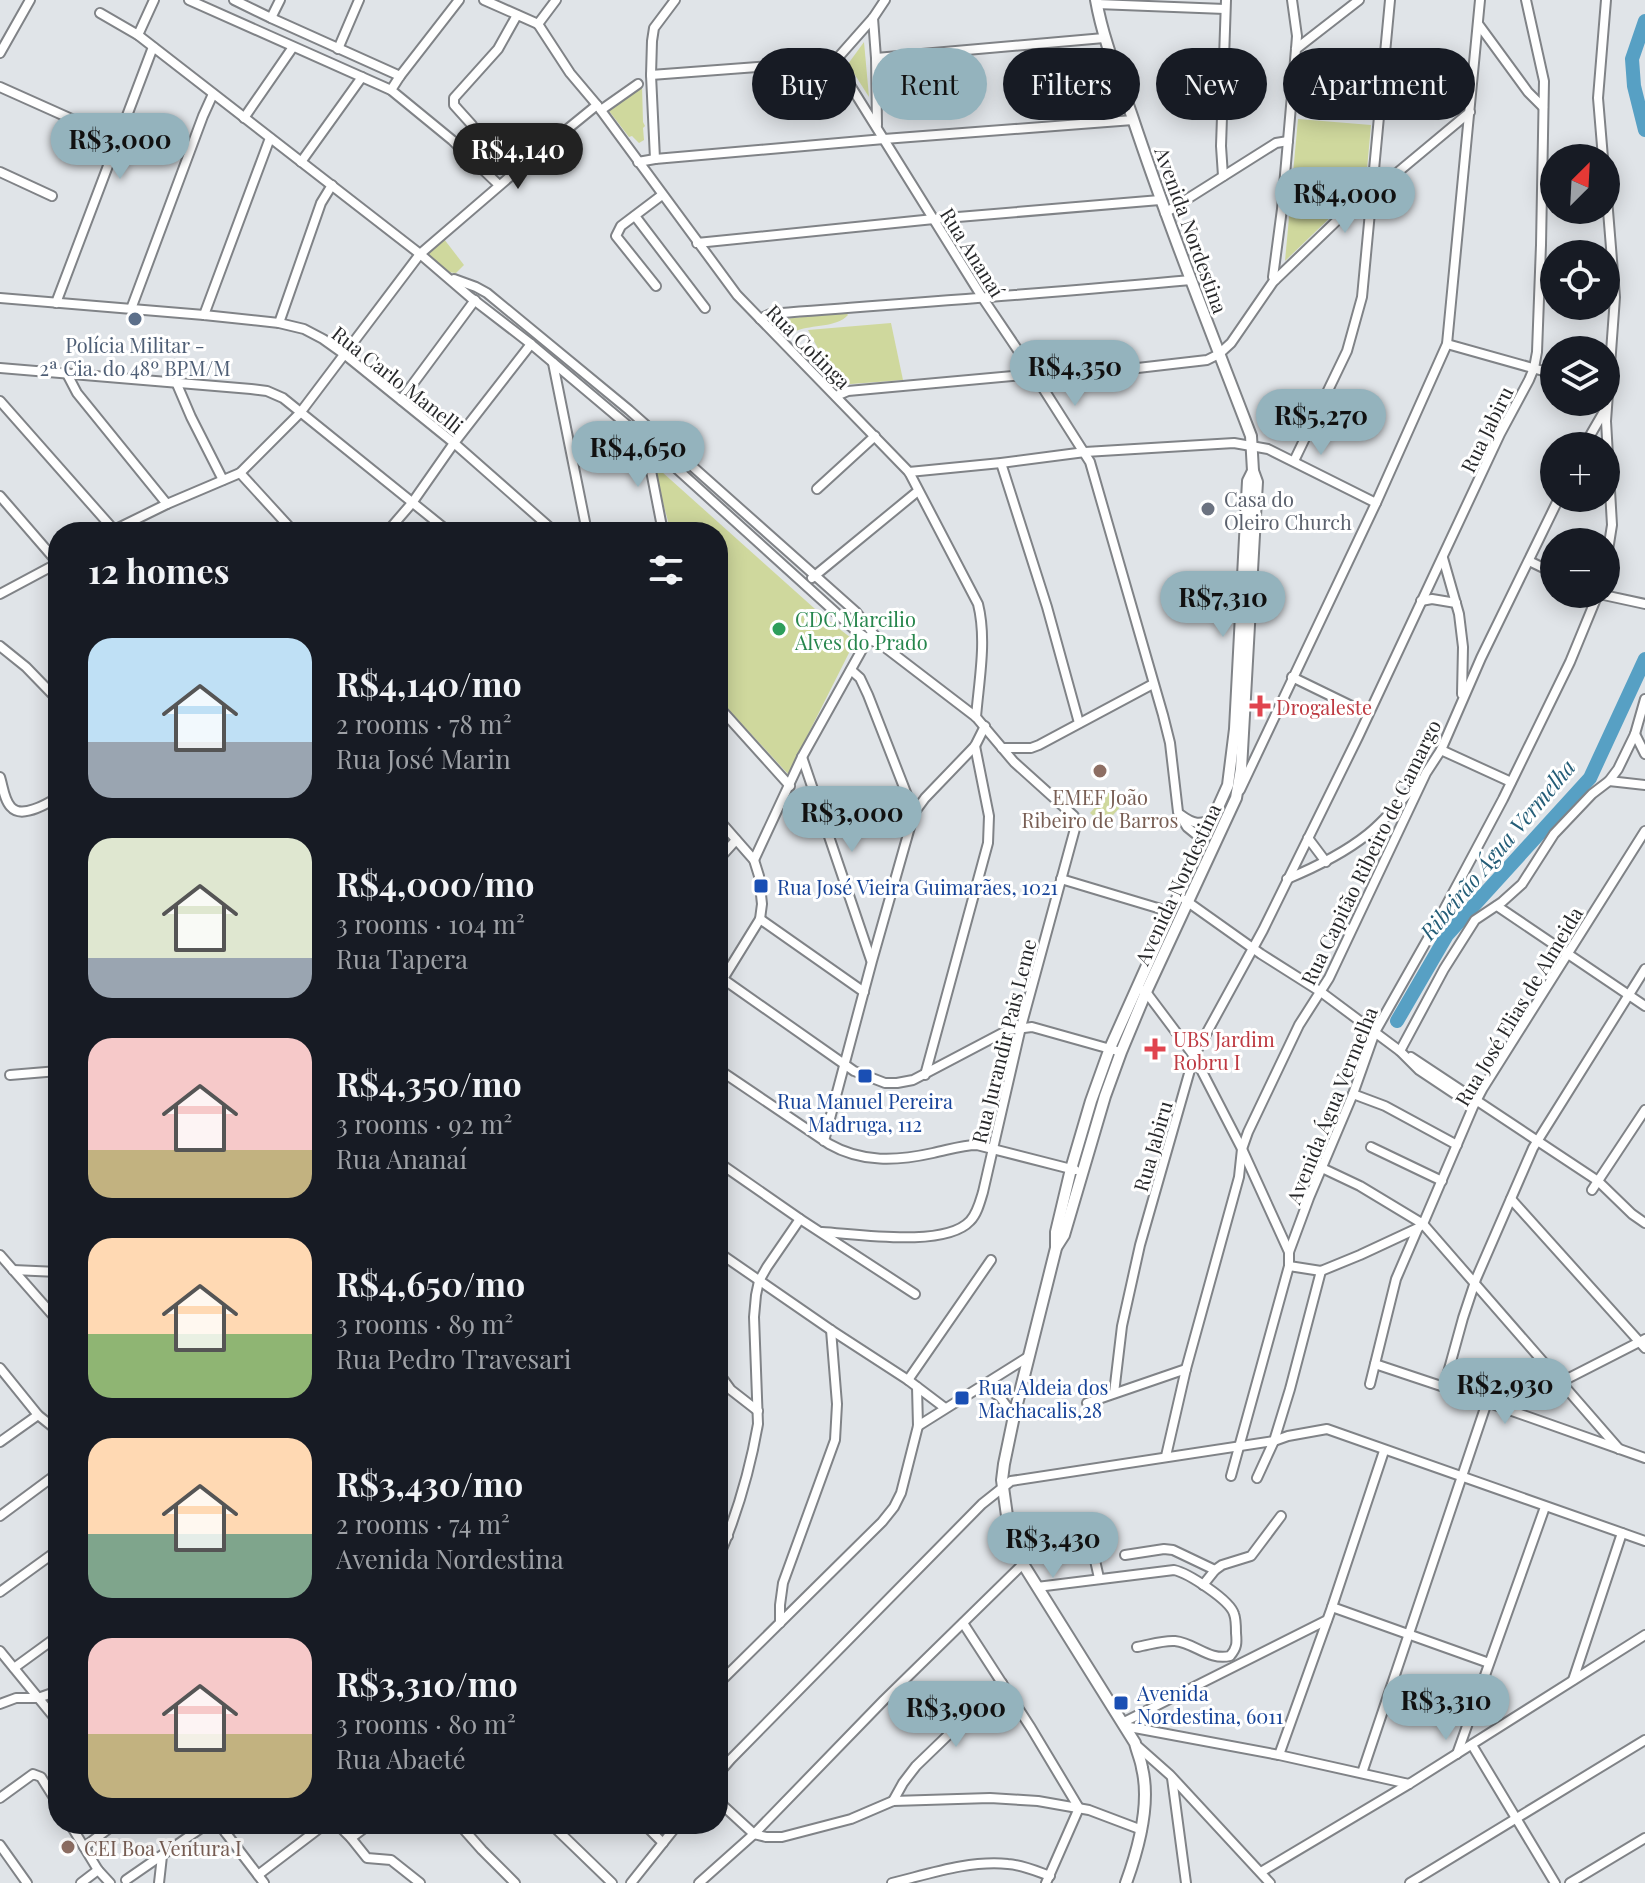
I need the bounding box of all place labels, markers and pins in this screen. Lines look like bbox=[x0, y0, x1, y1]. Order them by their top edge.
pin: R$3,000 bbox=[46, 113, 194, 181]
pin: R$4,140 bbox=[444, 123, 592, 191]
pin: R$4,000 bbox=[1271, 167, 1419, 235]
marker: Polícia Militar - 2ª Cia. do 48º BPM/M bbox=[126, 310, 144, 328]
place label: Polícia Militar - 2ª Cia. do 48º BPM/M bbox=[39, 331, 231, 381]
pin: R$4,350 bbox=[1001, 340, 1149, 408]
pin: R$5,270 bbox=[1247, 389, 1395, 457]
pin: R$4,650 bbox=[564, 421, 712, 489]
place label: Casa do Oleiro Church bbox=[1224, 485, 1352, 535]
marker: Casa do Oleiro Church bbox=[1199, 500, 1217, 518]
pin: R$7,310 bbox=[1149, 571, 1297, 639]
place label: CDC Marcilio Alves do Prado bbox=[794, 605, 928, 655]
marker: CDC Marcilio Alves do Prado bbox=[770, 620, 788, 638]
place label: Drogaleste bbox=[1276, 693, 1372, 720]
marker: Drogaleste bbox=[1251, 697, 1269, 715]
marker: EMEF João Ribeiro de Barros bbox=[1091, 762, 1109, 780]
place label: EMEF João Ribeiro de Barros bbox=[1022, 783, 1178, 833]
pin: R$3,000 bbox=[778, 786, 926, 854]
place label: Rua José Vieira Guimarães, 1021 bbox=[777, 873, 1058, 900]
marker: Rua José Vieira Guimarães, 1021 bbox=[752, 877, 770, 895]
place label: UBS Jardim Robru I bbox=[1173, 1025, 1275, 1075]
marker: UBS Jardim Robru I bbox=[1144, 1038, 1166, 1060]
marker: Rua Manuel Pereira Madruga, 112 bbox=[856, 1067, 874, 1085]
place label: Rua Manuel Pereira Madruga, 112 bbox=[777, 1087, 953, 1137]
pin: R$2,930 bbox=[1431, 1358, 1579, 1426]
place label: Rua Aldeia dos Machacalis,28 bbox=[978, 1373, 1109, 1423]
marker: Rua Aldeia dos Machacalis,28 bbox=[953, 1389, 971, 1407]
pin: R$3,430 bbox=[979, 1512, 1127, 1580]
pin: R$3,310 bbox=[1372, 1674, 1520, 1742]
place label: Avenida Nordestina, 6011 bbox=[1136, 1679, 1283, 1729]
pin: R$3,900 bbox=[882, 1681, 1030, 1749]
marker: Avenida Nordestina, 6011 bbox=[1112, 1694, 1130, 1712]
place label: CEI Boa Ventura I bbox=[84, 1834, 242, 1861]
marker: CEI Boa Ventura I bbox=[59, 1838, 77, 1856]

